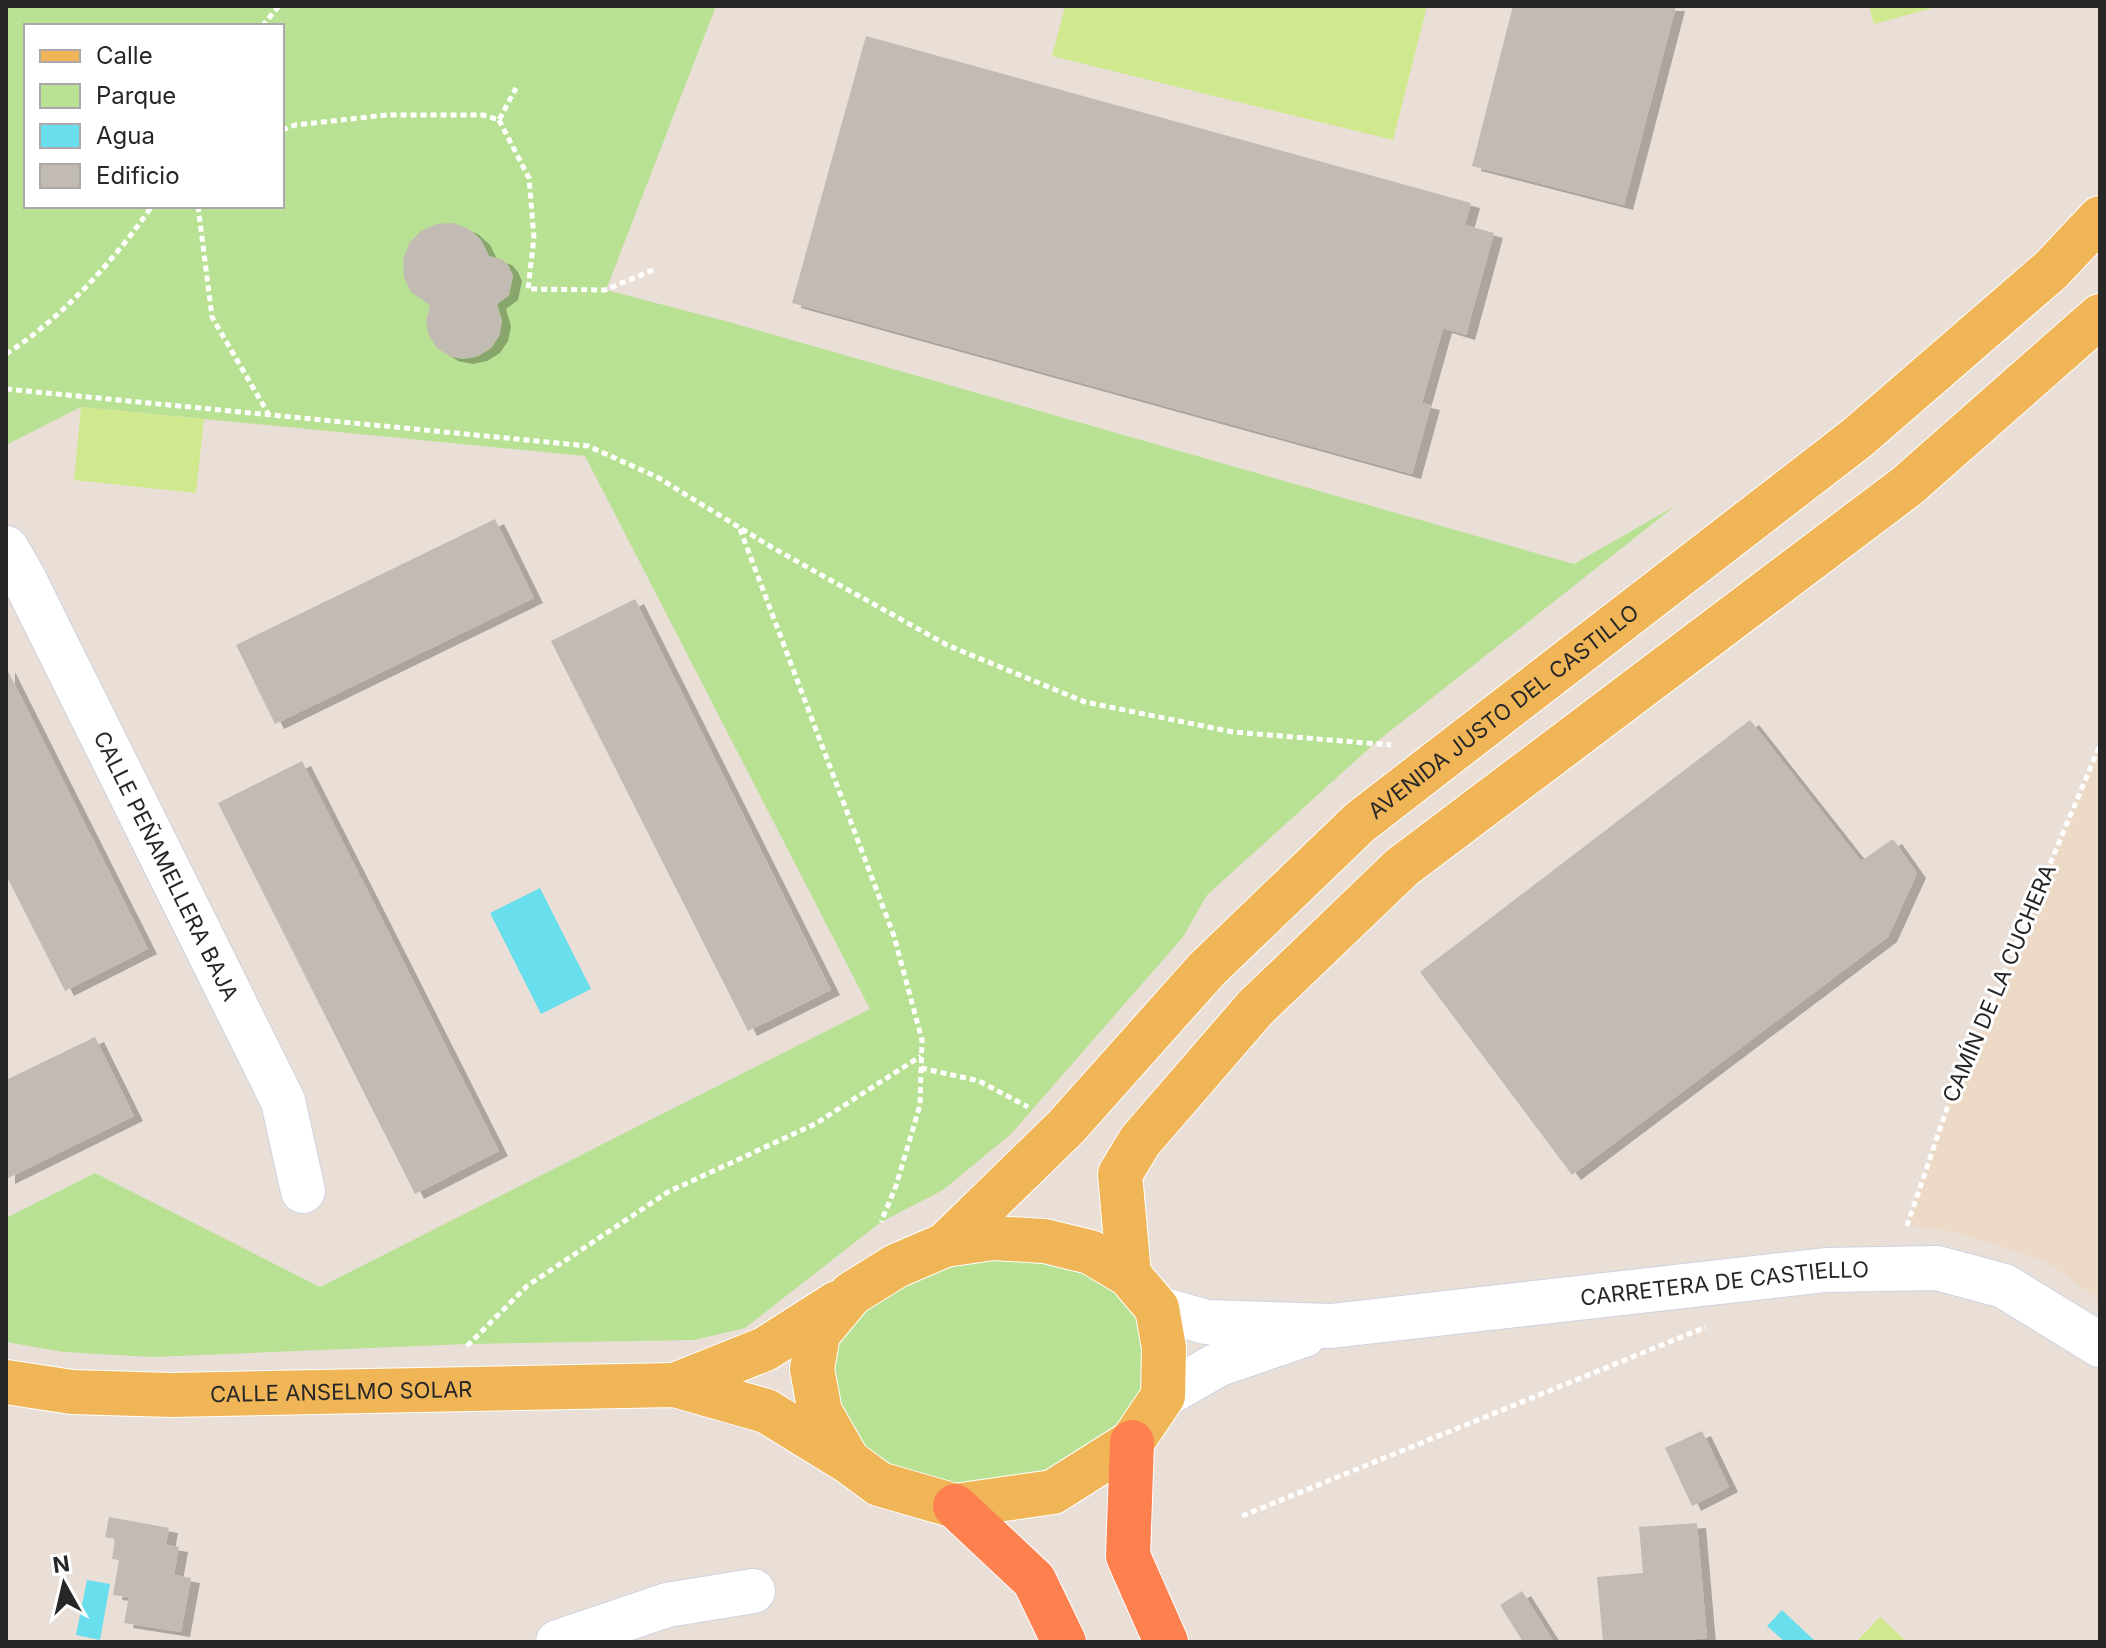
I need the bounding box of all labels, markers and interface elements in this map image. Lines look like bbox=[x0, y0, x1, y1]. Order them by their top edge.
legend bbox=[24, 24, 284, 208]
text: Calle bbox=[96, 41, 153, 70]
text: Parque bbox=[96, 81, 176, 110]
text: Agua bbox=[96, 121, 155, 150]
text: Edificio bbox=[96, 161, 180, 190]
street label: AVENIDA JUSTO DEL CASTILLO bbox=[1363, 599, 1644, 824]
street label: CALLE PEÑAMELLERA BAJA bbox=[88, 727, 244, 1005]
street label: CAMÍN DE LA CUCHERA bbox=[1937, 860, 2061, 1106]
street label: CARRETERA DE CASTIELLO bbox=[1579, 1256, 1869, 1311]
street label: CALLE ANSELMO SOLAR bbox=[210, 1376, 473, 1407]
north arrow bbox=[24, 1544, 104, 1624]
text: N bbox=[51, 1550, 71, 1578]

